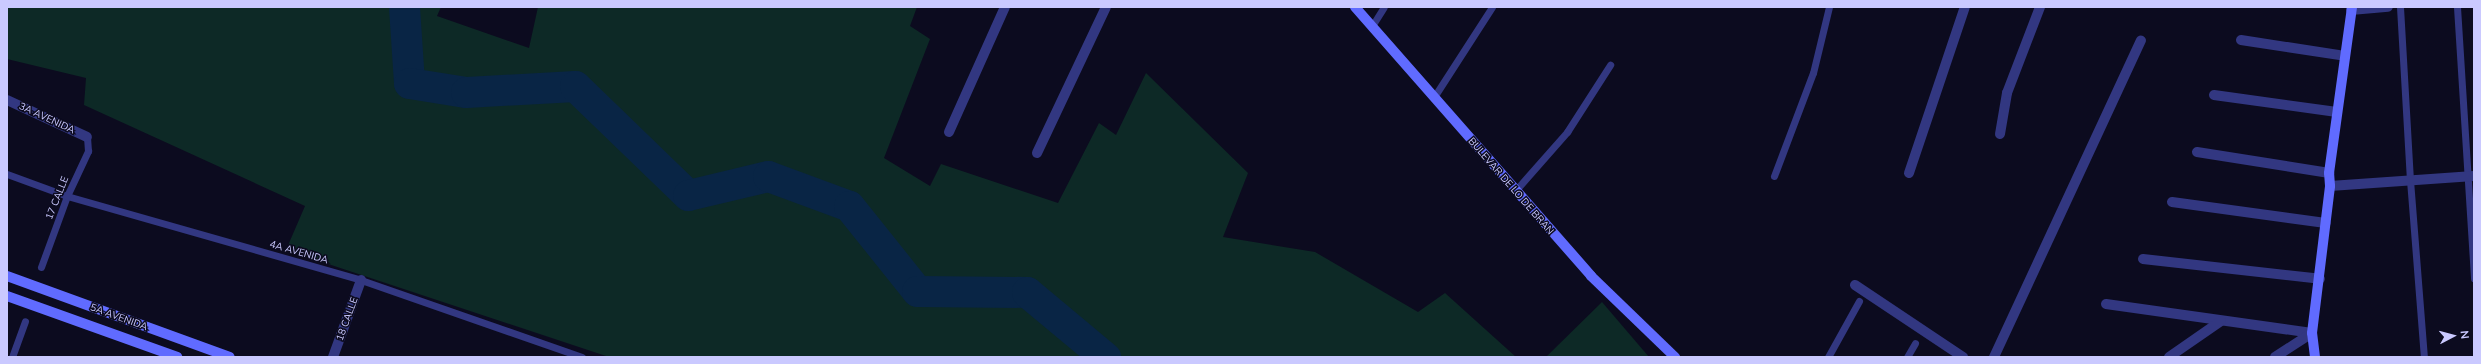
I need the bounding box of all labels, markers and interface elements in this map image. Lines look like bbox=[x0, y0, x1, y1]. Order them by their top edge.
street label: 3A AVENIDA bbox=[17, 100, 77, 136]
street label: BULEVAR DE LO DE BRAN bbox=[1466, 135, 1556, 237]
street label: 17 CALLE bbox=[43, 175, 71, 221]
street label: 4A AVENIDA bbox=[268, 238, 330, 266]
street label: 18 CALLE bbox=[334, 296, 360, 342]
street label: 5A AVENIDA bbox=[89, 301, 149, 333]
north arrow bbox=[2433, 316, 2473, 356]
text: N bbox=[2458, 330, 2472, 340]

